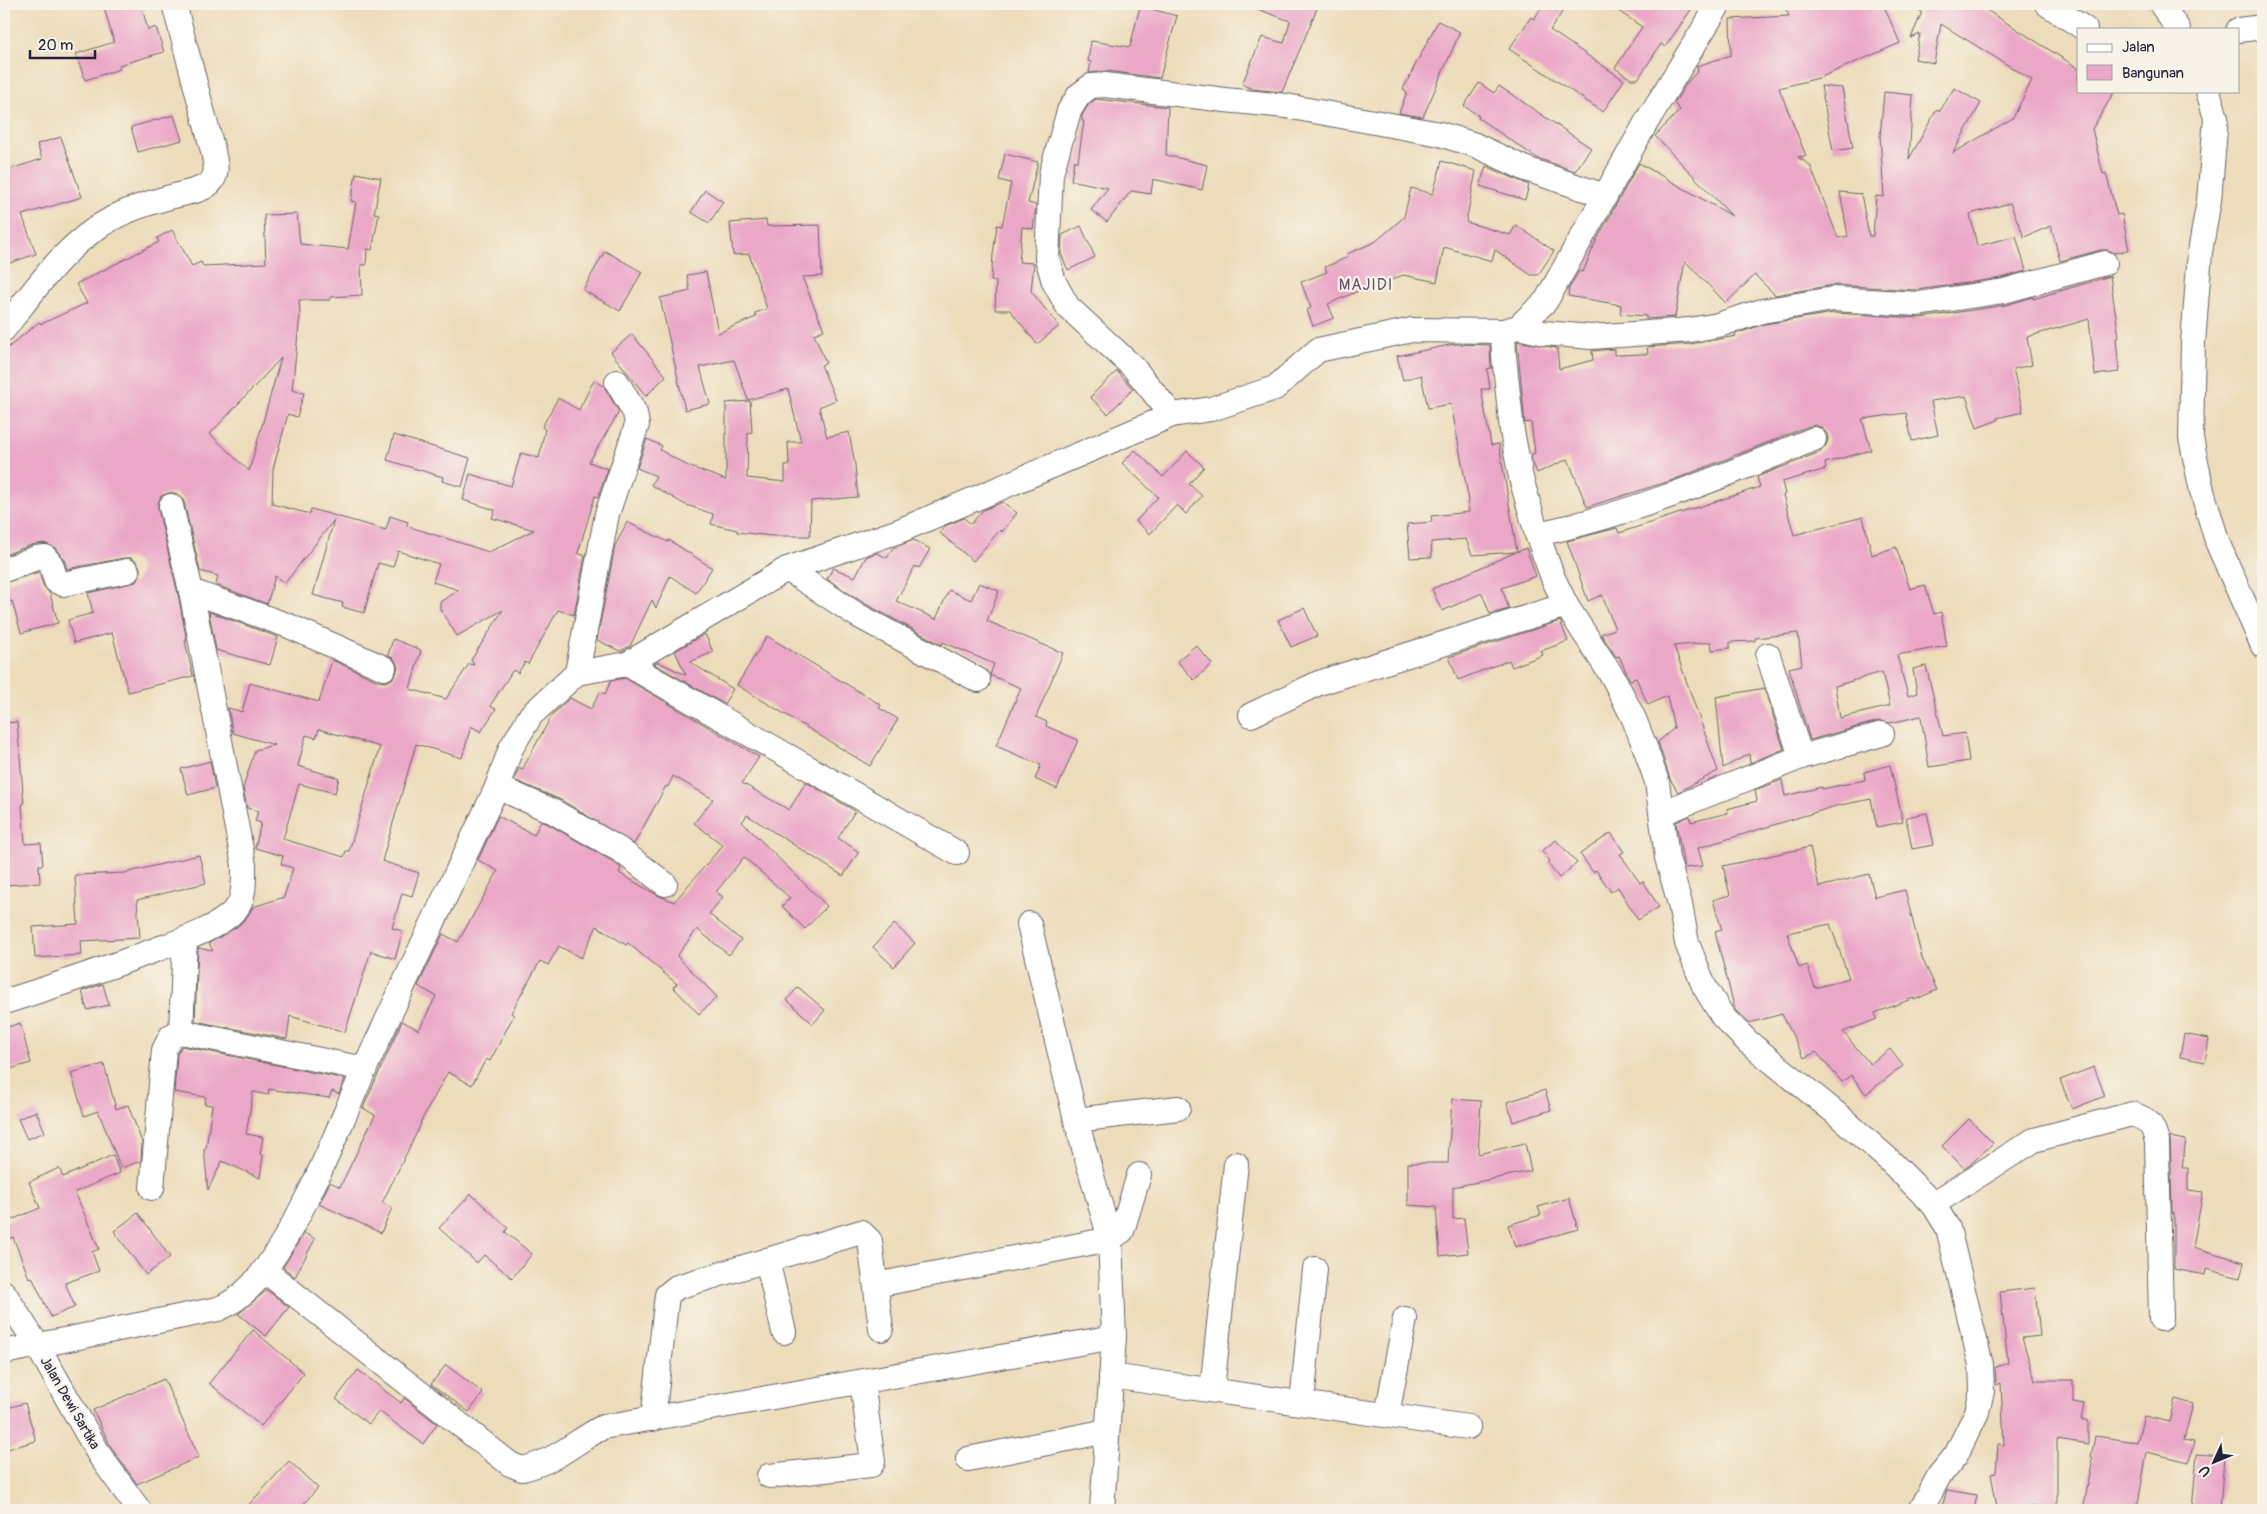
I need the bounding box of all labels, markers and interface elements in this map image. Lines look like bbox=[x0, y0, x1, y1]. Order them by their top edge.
scale bar bbox=[30, 28, 95, 60]
legend bbox=[2077, 28, 2240, 92]
text: 20 m bbox=[38, 36, 73, 55]
text: Jalan bbox=[2122, 38, 2155, 57]
text: Bangunan bbox=[2122, 64, 2184, 83]
district label: MAJIDI bbox=[1339, 275, 1393, 295]
street label: Jalan Dewi Sartika bbox=[37, 1354, 103, 1452]
north arrow bbox=[2190, 1436, 2240, 1486]
text: U bbox=[2196, 1461, 2214, 1480]

